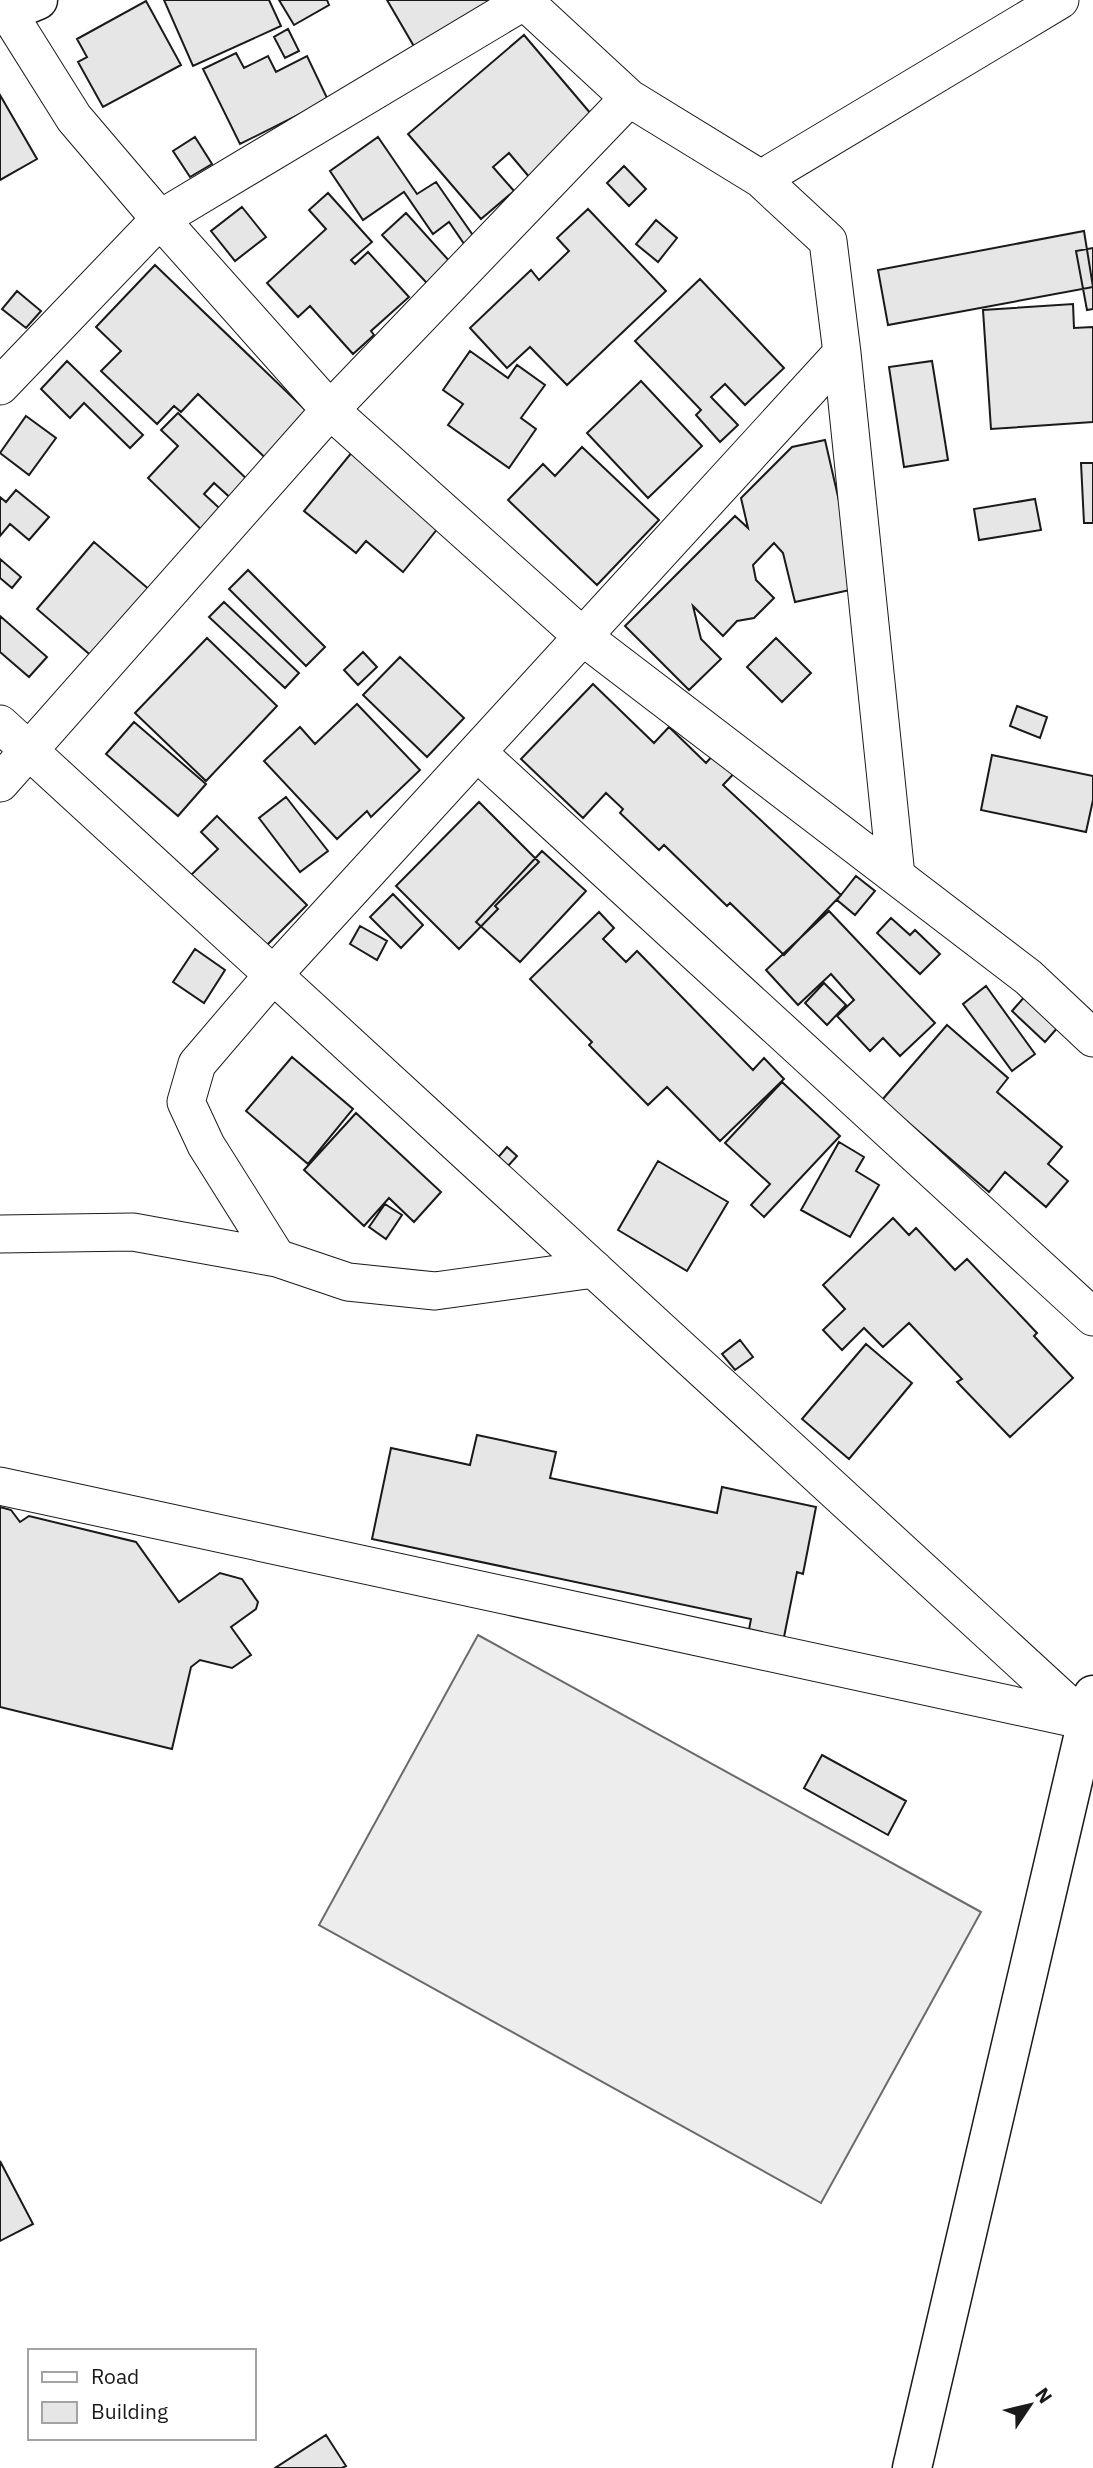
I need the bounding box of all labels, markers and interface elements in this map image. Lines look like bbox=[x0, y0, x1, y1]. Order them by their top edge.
legend bbox=[28, 2349, 256, 2440]
text: Road bbox=[91, 2362, 139, 2390]
north arrow bbox=[995, 2370, 1065, 2440]
text: N bbox=[1030, 2383, 1058, 2408]
text: Building bbox=[91, 2397, 168, 2425]

